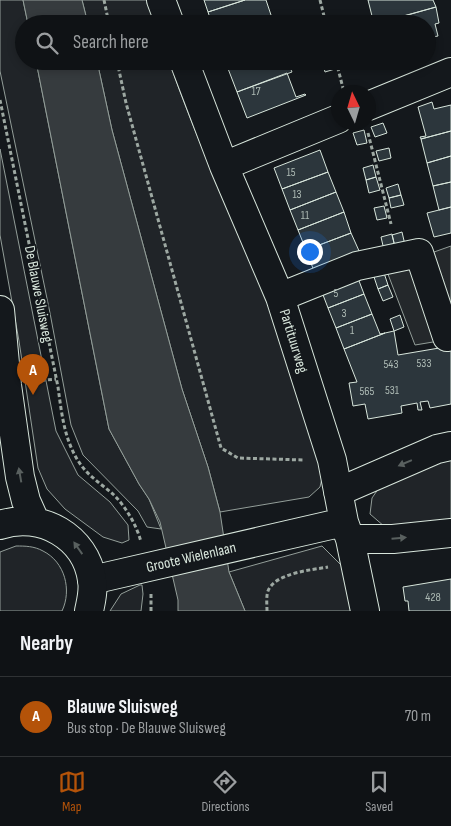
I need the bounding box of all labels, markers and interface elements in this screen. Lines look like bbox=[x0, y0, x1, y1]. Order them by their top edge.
search box bbox=[15, 15, 436, 70]
icon: search bbox=[33, 29, 61, 57]
text: Search here bbox=[73, 31, 149, 54]
house number: 17 bbox=[252, 84, 261, 99]
north arrow bbox=[331, 85, 376, 130]
house number: 15 bbox=[286, 165, 296, 180]
house number: 13 bbox=[292, 187, 302, 202]
house number: 11 bbox=[301, 208, 310, 223]
your location bbox=[297, 239, 323, 265]
street label: De Blauwe Sluisweg bbox=[20, 244, 57, 344]
house number: 5 bbox=[334, 286, 339, 301]
house number: 3 bbox=[341, 306, 347, 321]
street label: Partituurweg bbox=[275, 307, 312, 375]
house number: 1 bbox=[350, 323, 355, 338]
pin: A bbox=[17, 354, 49, 395]
house number: 533 bbox=[417, 356, 431, 371]
house number: 543 bbox=[384, 357, 398, 372]
house number: 531 bbox=[385, 383, 400, 398]
house number: 565 bbox=[360, 384, 375, 399]
one-way arrow bbox=[398, 459, 412, 467]
one-way arrow bbox=[16, 466, 24, 482]
one-way arrow bbox=[391, 534, 407, 542]
street label: Groote Wielenlaan bbox=[144, 538, 238, 577]
one-way arrow bbox=[73, 542, 83, 555]
house number: 428 bbox=[425, 590, 441, 605]
text: Nearby bbox=[20, 631, 73, 656]
text: Blauwe Sluisweg bbox=[67, 696, 178, 719]
text: A bbox=[32, 707, 40, 726]
text: 70 m bbox=[405, 707, 431, 726]
text: Bus stop · De Blauwe Sluisweg bbox=[67, 719, 226, 738]
tab: Map bbox=[58, 768, 86, 815]
tab: Directions bbox=[201, 768, 250, 815]
tab: Saved bbox=[365, 768, 393, 815]

